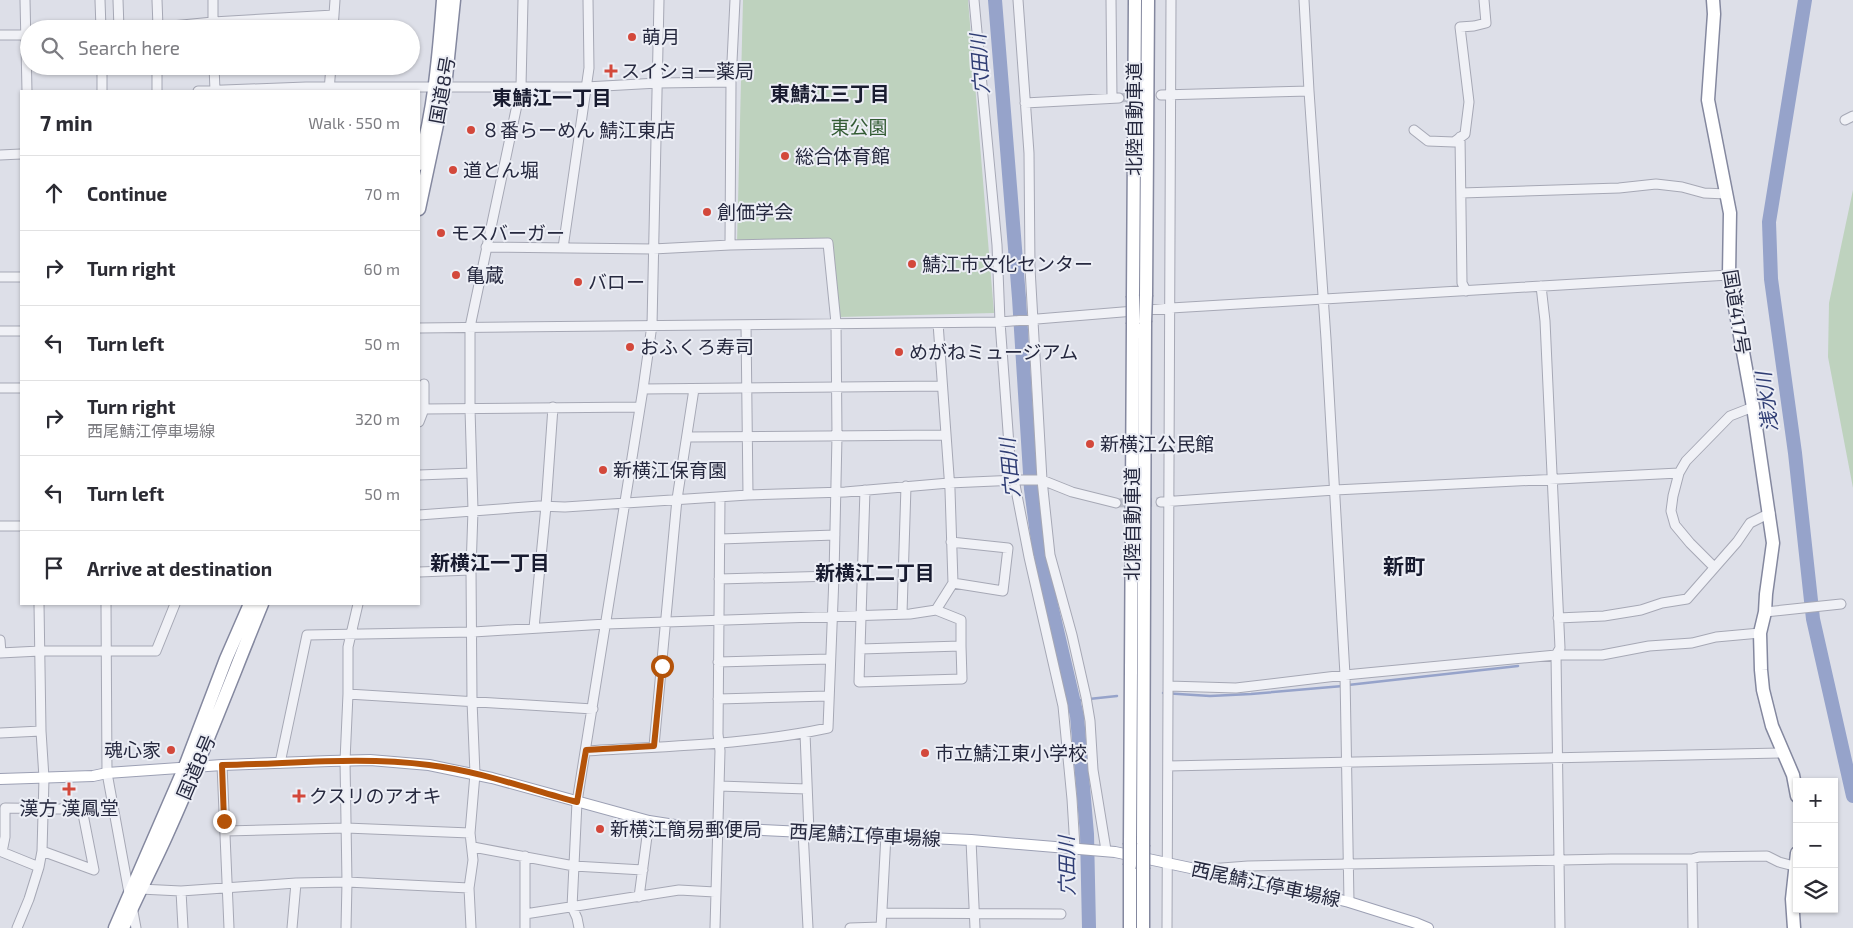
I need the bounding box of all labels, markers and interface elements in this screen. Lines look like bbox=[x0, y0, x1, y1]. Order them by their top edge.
search box bbox=[20, 20, 420, 75]
place label: 萌月 bbox=[642, 25, 680, 48]
marker: 萌月 bbox=[626, 31, 638, 43]
water label: 穴田川 bbox=[965, 31, 993, 95]
icon: search bbox=[38, 34, 66, 62]
text: Search here bbox=[78, 36, 180, 59]
street label: 国道8号 bbox=[424, 54, 459, 126]
place label: スイショー薬局 bbox=[621, 59, 754, 82]
street label: 北陸自動車道 bbox=[1122, 62, 1145, 176]
marker: スイショー薬局 bbox=[605, 65, 617, 77]
district label: 東鯖江三丁目 bbox=[770, 81, 890, 105]
district label: 東鯖江一丁目 bbox=[492, 85, 612, 109]
text: 7 min bbox=[40, 110, 93, 135]
text: Walk · 550 m bbox=[308, 113, 400, 132]
park label: 東公園 bbox=[830, 115, 888, 138]
place label: ８番らーめん 鯖江東店 bbox=[481, 118, 675, 141]
marker: ８番らーめん 鯖江東店 bbox=[465, 124, 477, 136]
place label: 総合体育館 bbox=[795, 144, 890, 167]
marker: 総合体育館 bbox=[779, 150, 791, 162]
place label: 道とん堀 bbox=[463, 158, 539, 181]
marker: 道とん堀 bbox=[447, 164, 459, 176]
icon: ahead bbox=[40, 179, 68, 207]
text: Continue bbox=[87, 182, 167, 205]
text: 70 m bbox=[365, 184, 400, 203]
place label: 創価学会 bbox=[717, 200, 793, 223]
marker: 創価学会 bbox=[701, 206, 713, 218]
place label: モスバーガー bbox=[451, 221, 565, 244]
marker: モスバーガー bbox=[435, 227, 447, 239]
place label: 鯖江市文化センター bbox=[922, 252, 1093, 275]
icon: right bbox=[40, 254, 68, 282]
text: Turn right bbox=[87, 257, 175, 280]
marker: 鯖江市文化センター bbox=[906, 258, 918, 270]
text: 60 m bbox=[364, 259, 400, 278]
place label: 亀蔵 bbox=[466, 263, 504, 286]
street label: 国道417号 bbox=[1719, 268, 1756, 356]
marker: 亀蔵 bbox=[450, 269, 462, 281]
place label: バロー bbox=[588, 270, 645, 293]
marker: バロー bbox=[572, 276, 584, 288]
icon: left bbox=[40, 329, 68, 357]
text: Turn left bbox=[87, 332, 164, 355]
text: 50 m bbox=[364, 334, 400, 353]
place label: おふくろ寿司 bbox=[640, 335, 754, 358]
place label: めがねミュージアム bbox=[909, 340, 1078, 363]
marker: おふくろ寿司 bbox=[624, 341, 636, 353]
marker: めがねミュージアム bbox=[893, 346, 905, 358]
water label: 浅水川 bbox=[1750, 369, 1782, 433]
text: Turn right bbox=[87, 395, 175, 418]
icon: right bbox=[40, 404, 68, 432]
text: 320 m bbox=[355, 409, 400, 428]
text: 西尾鯖江停車場線 bbox=[87, 421, 215, 440]
place label: 新横江公民館 bbox=[1100, 432, 1214, 455]
water label: 穴田川 bbox=[994, 435, 1024, 499]
marker: 新横江公民館 bbox=[1084, 438, 1096, 450]
place label: 新横江保育園 bbox=[613, 458, 727, 481]
marker: 新横江保育園 bbox=[597, 464, 609, 476]
street label: 北陸自動車道 bbox=[1120, 467, 1143, 581]
icon: left bbox=[40, 479, 68, 507]
text: Turn left bbox=[87, 482, 164, 505]
text: 50 m bbox=[364, 484, 400, 503]
district label: 新横江一丁目 bbox=[430, 550, 550, 574]
district label: 新町 bbox=[1383, 553, 1425, 578]
icon: arrive bbox=[40, 554, 68, 582]
text: Arrive at destination bbox=[87, 557, 272, 580]
district label: 新横江二丁目 bbox=[815, 560, 935, 584]
route start bbox=[651, 655, 674, 678]
street label: 国道8号 bbox=[172, 731, 220, 803]
place label: 魂心家 bbox=[104, 738, 161, 761]
place label: 市立鯖江東小学校 bbox=[935, 741, 1087, 764]
marker: 魂心家 bbox=[165, 744, 177, 756]
marker: 市立鯖江東小学校 bbox=[919, 747, 931, 759]
map controls bbox=[1793, 778, 1838, 913]
button: + bbox=[1793, 778, 1838, 823]
marker: 漢方 漢鳳堂 bbox=[63, 783, 75, 795]
place label: クスリのアオキ bbox=[309, 784, 441, 807]
marker: クスリのアオキ bbox=[293, 790, 305, 802]
place label: 漢方 漢鳳堂 bbox=[19, 796, 119, 819]
route end bbox=[213, 810, 236, 833]
place label: 新横江簡易郵便局 bbox=[610, 817, 762, 840]
street label: 西尾鯖江停車場線 bbox=[789, 819, 942, 850]
marker: 新横江簡易郵便局 bbox=[594, 823, 606, 835]
button: − bbox=[1793, 823, 1838, 868]
water label: 穴田川 bbox=[1053, 834, 1079, 896]
street label: 西尾鯖江停車場線 bbox=[1189, 856, 1343, 911]
button: layers bbox=[1793, 868, 1838, 913]

